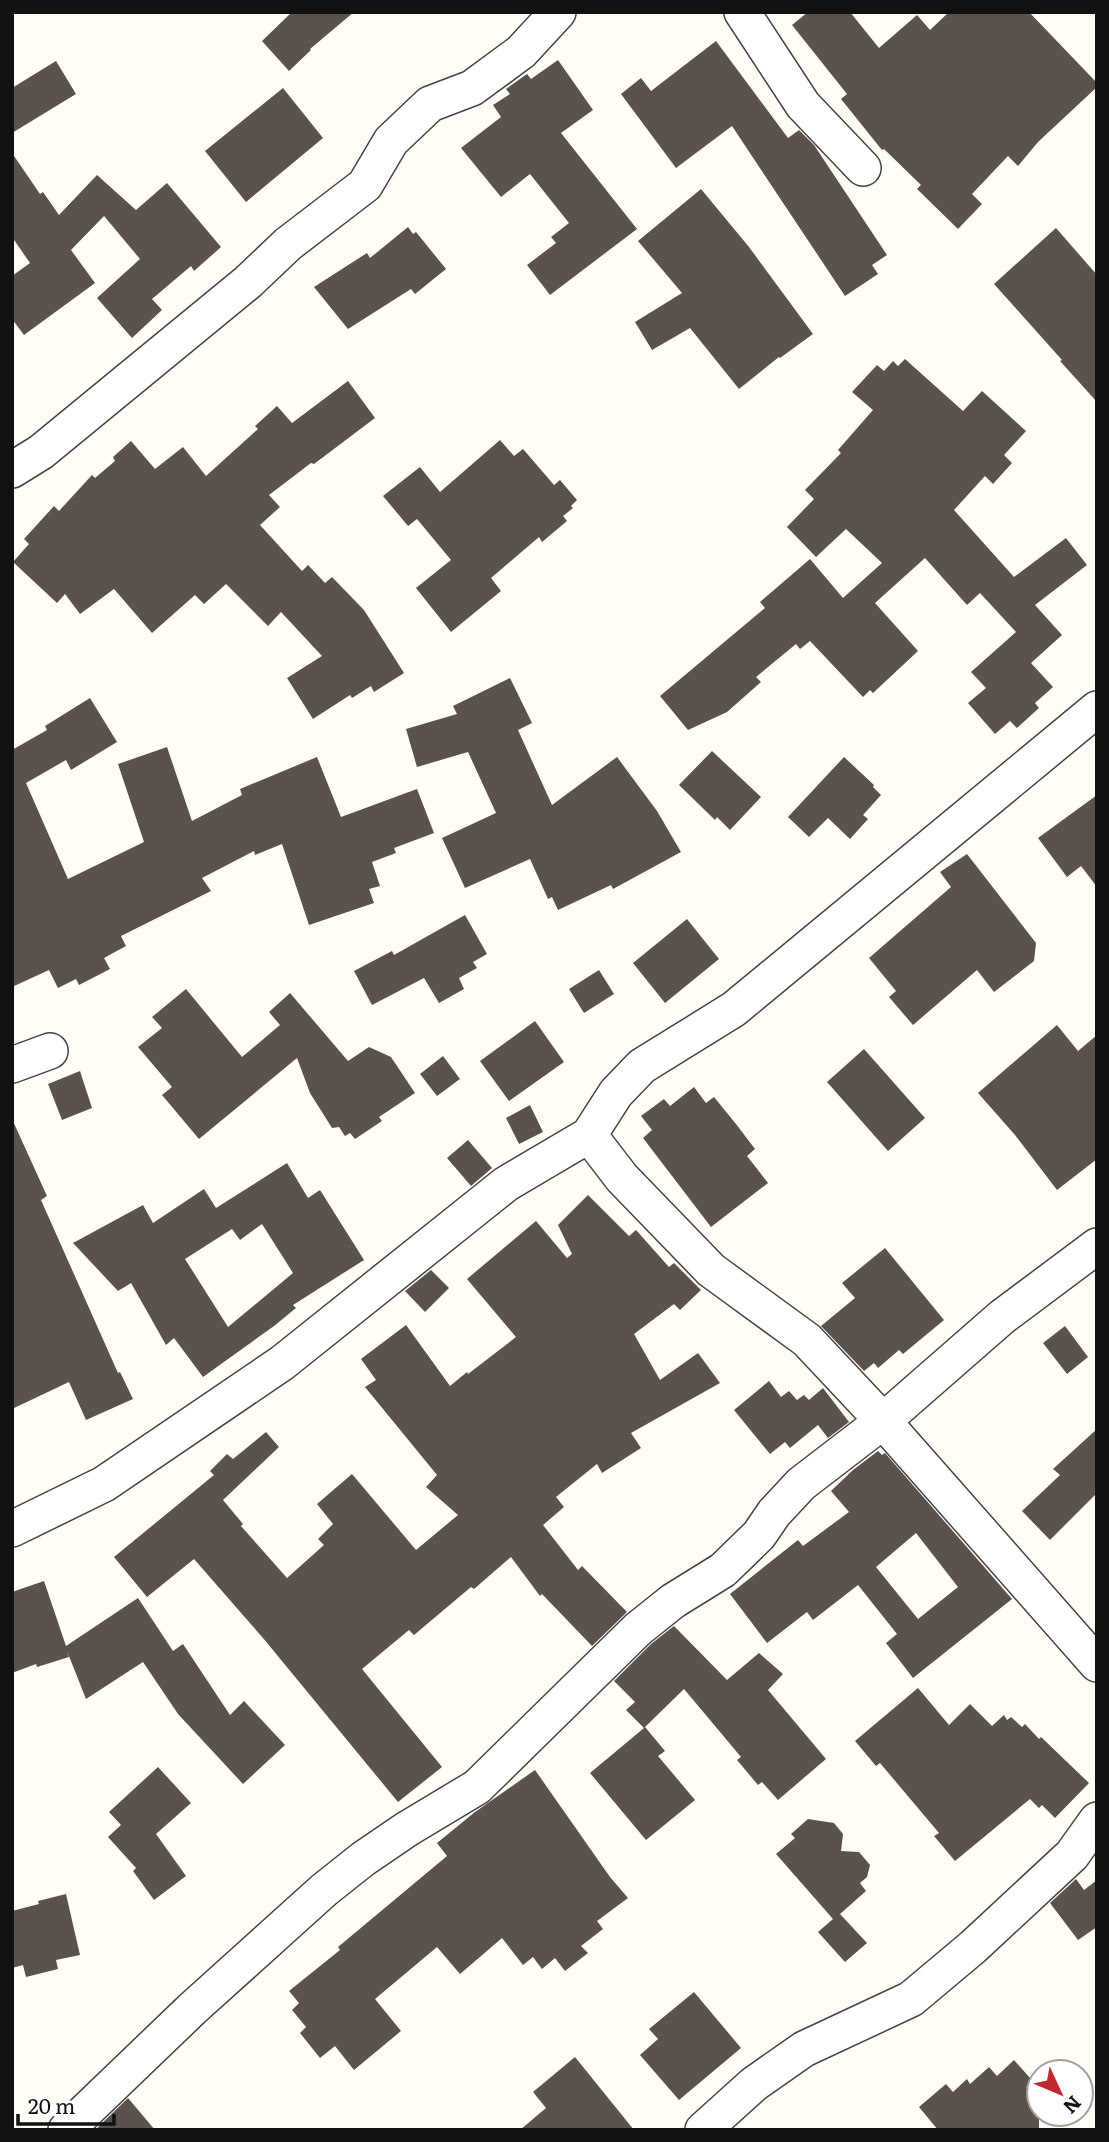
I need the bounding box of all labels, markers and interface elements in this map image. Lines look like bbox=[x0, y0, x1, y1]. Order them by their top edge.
north arrow bbox=[1025, 2058, 1095, 2128]
scale bar bbox=[18, 2082, 114, 2126]
text: 20 m bbox=[28, 2089, 75, 2120]
text: N bbox=[1057, 2090, 1089, 2121]

